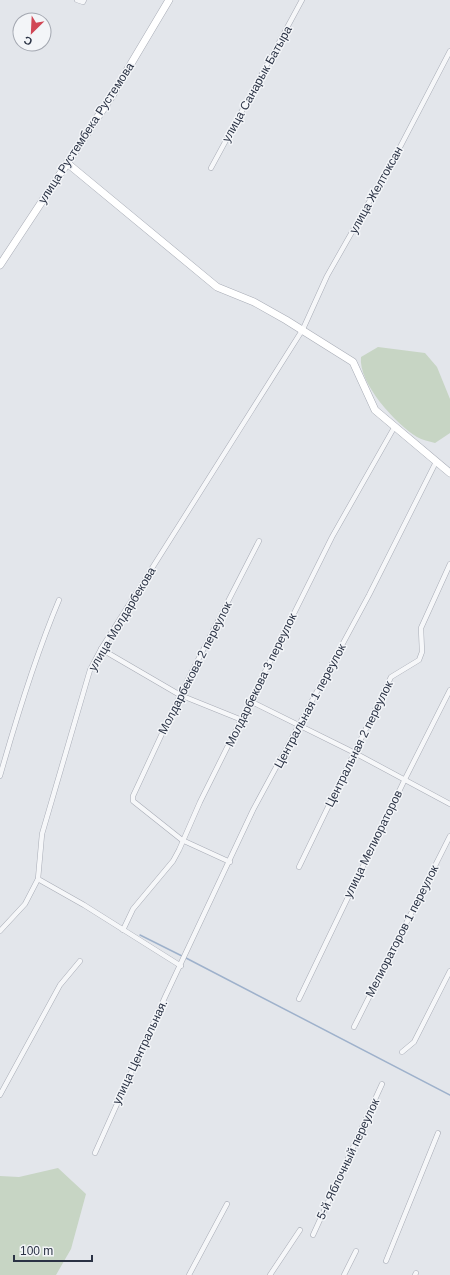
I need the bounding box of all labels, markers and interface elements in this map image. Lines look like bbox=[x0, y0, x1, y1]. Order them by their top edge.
north arrow bbox=[12, 12, 52, 52]
street label: улица Санарык Батыра bbox=[219, 23, 295, 145]
text: С bbox=[22, 34, 34, 48]
street label: улица Рустембека Рустемова bbox=[35, 60, 137, 206]
street label: улица Желтоксан bbox=[346, 144, 406, 236]
street label: улица Молдарбекова bbox=[85, 564, 159, 673]
street label: Молдарбекова 2 переулок bbox=[155, 599, 235, 737]
street label: Молдарбекова 3 переулок bbox=[223, 610, 300, 749]
street label: Центральная 1 переулок bbox=[271, 641, 349, 770]
street label: Центральная 2 переулок bbox=[322, 678, 396, 809]
street label: улица Мелиораторов bbox=[341, 788, 405, 900]
street label: Мелиораторов 1 переулок bbox=[363, 862, 442, 999]
street label: улица Центральная. bbox=[110, 998, 170, 1106]
street label: 5-й Яблочный переулок bbox=[314, 1096, 383, 1222]
scale bar bbox=[14, 1237, 92, 1263]
text: 100 m bbox=[20, 1244, 53, 1258]

